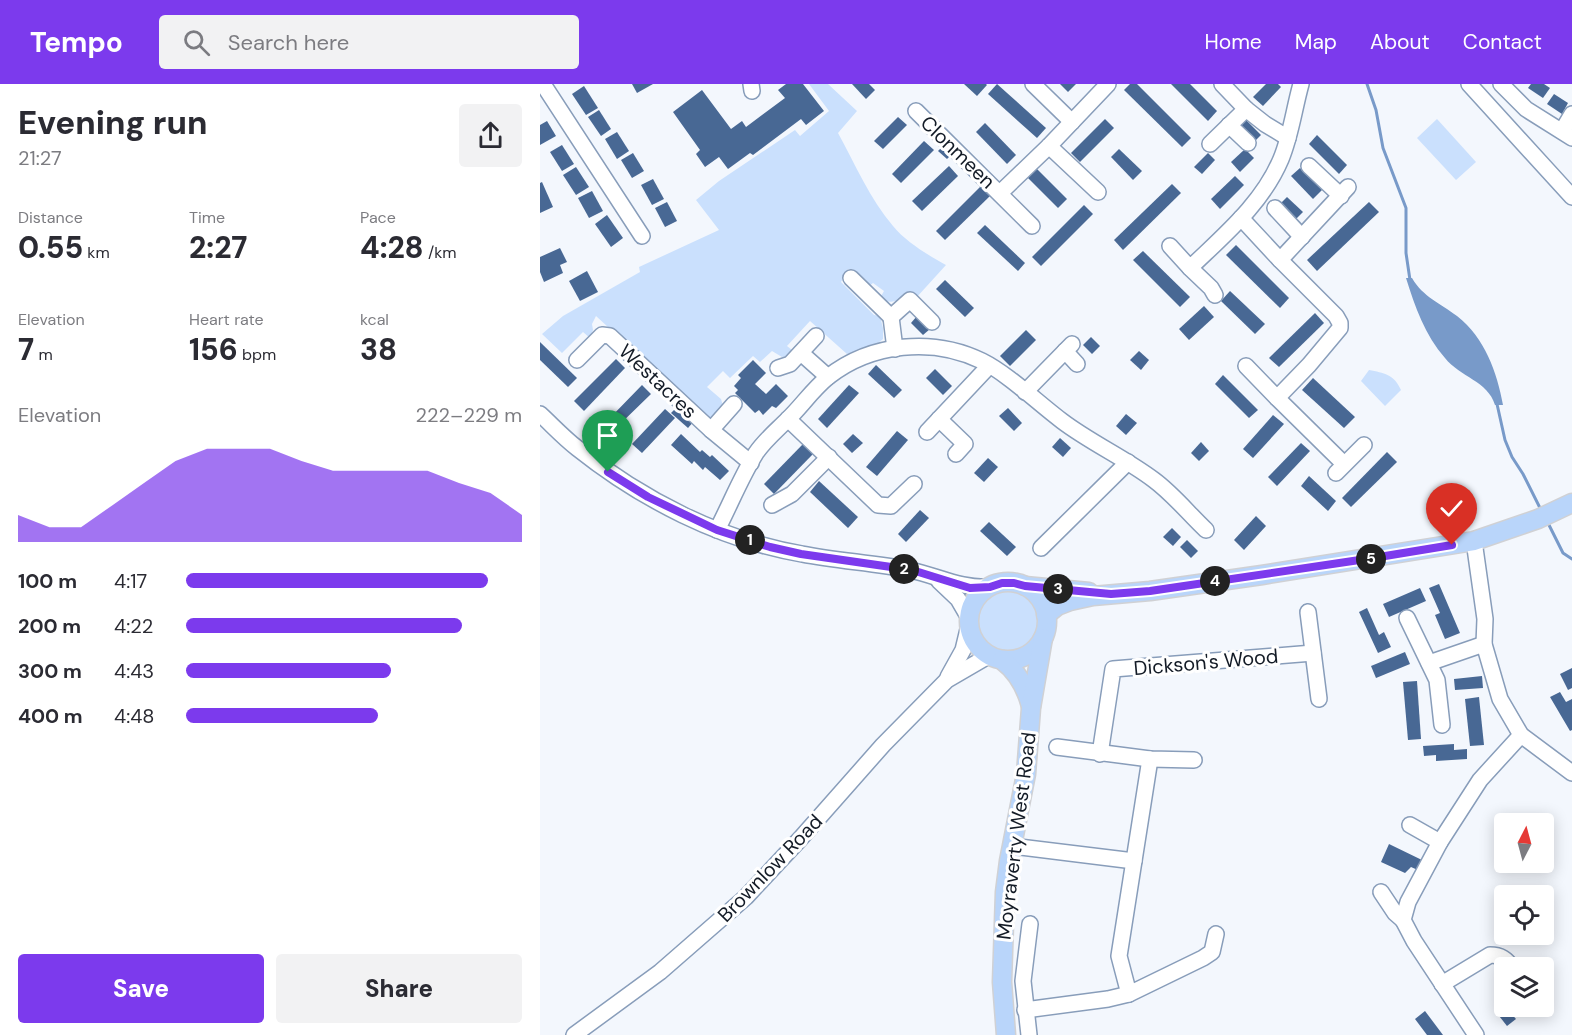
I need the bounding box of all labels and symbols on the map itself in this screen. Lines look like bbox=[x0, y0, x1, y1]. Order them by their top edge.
street label: Clonmeen bbox=[915, 110, 1001, 194]
street label: Westacres bbox=[613, 338, 703, 424]
pin bbox=[582, 410, 633, 472]
pin bbox=[1426, 483, 1477, 545]
pin: 1 bbox=[735, 525, 765, 555]
pin: 5 bbox=[1356, 544, 1386, 574]
pin: 2 bbox=[889, 554, 919, 584]
pin: 4 bbox=[1200, 566, 1230, 596]
pin: 3 bbox=[1043, 574, 1073, 604]
street label: Dickson's Wood bbox=[1133, 643, 1279, 681]
street label: Moyraverty West Road bbox=[990, 731, 1042, 941]
street label: Brownlow Road bbox=[712, 808, 828, 928]
north arrow bbox=[1494, 813, 1554, 873]

